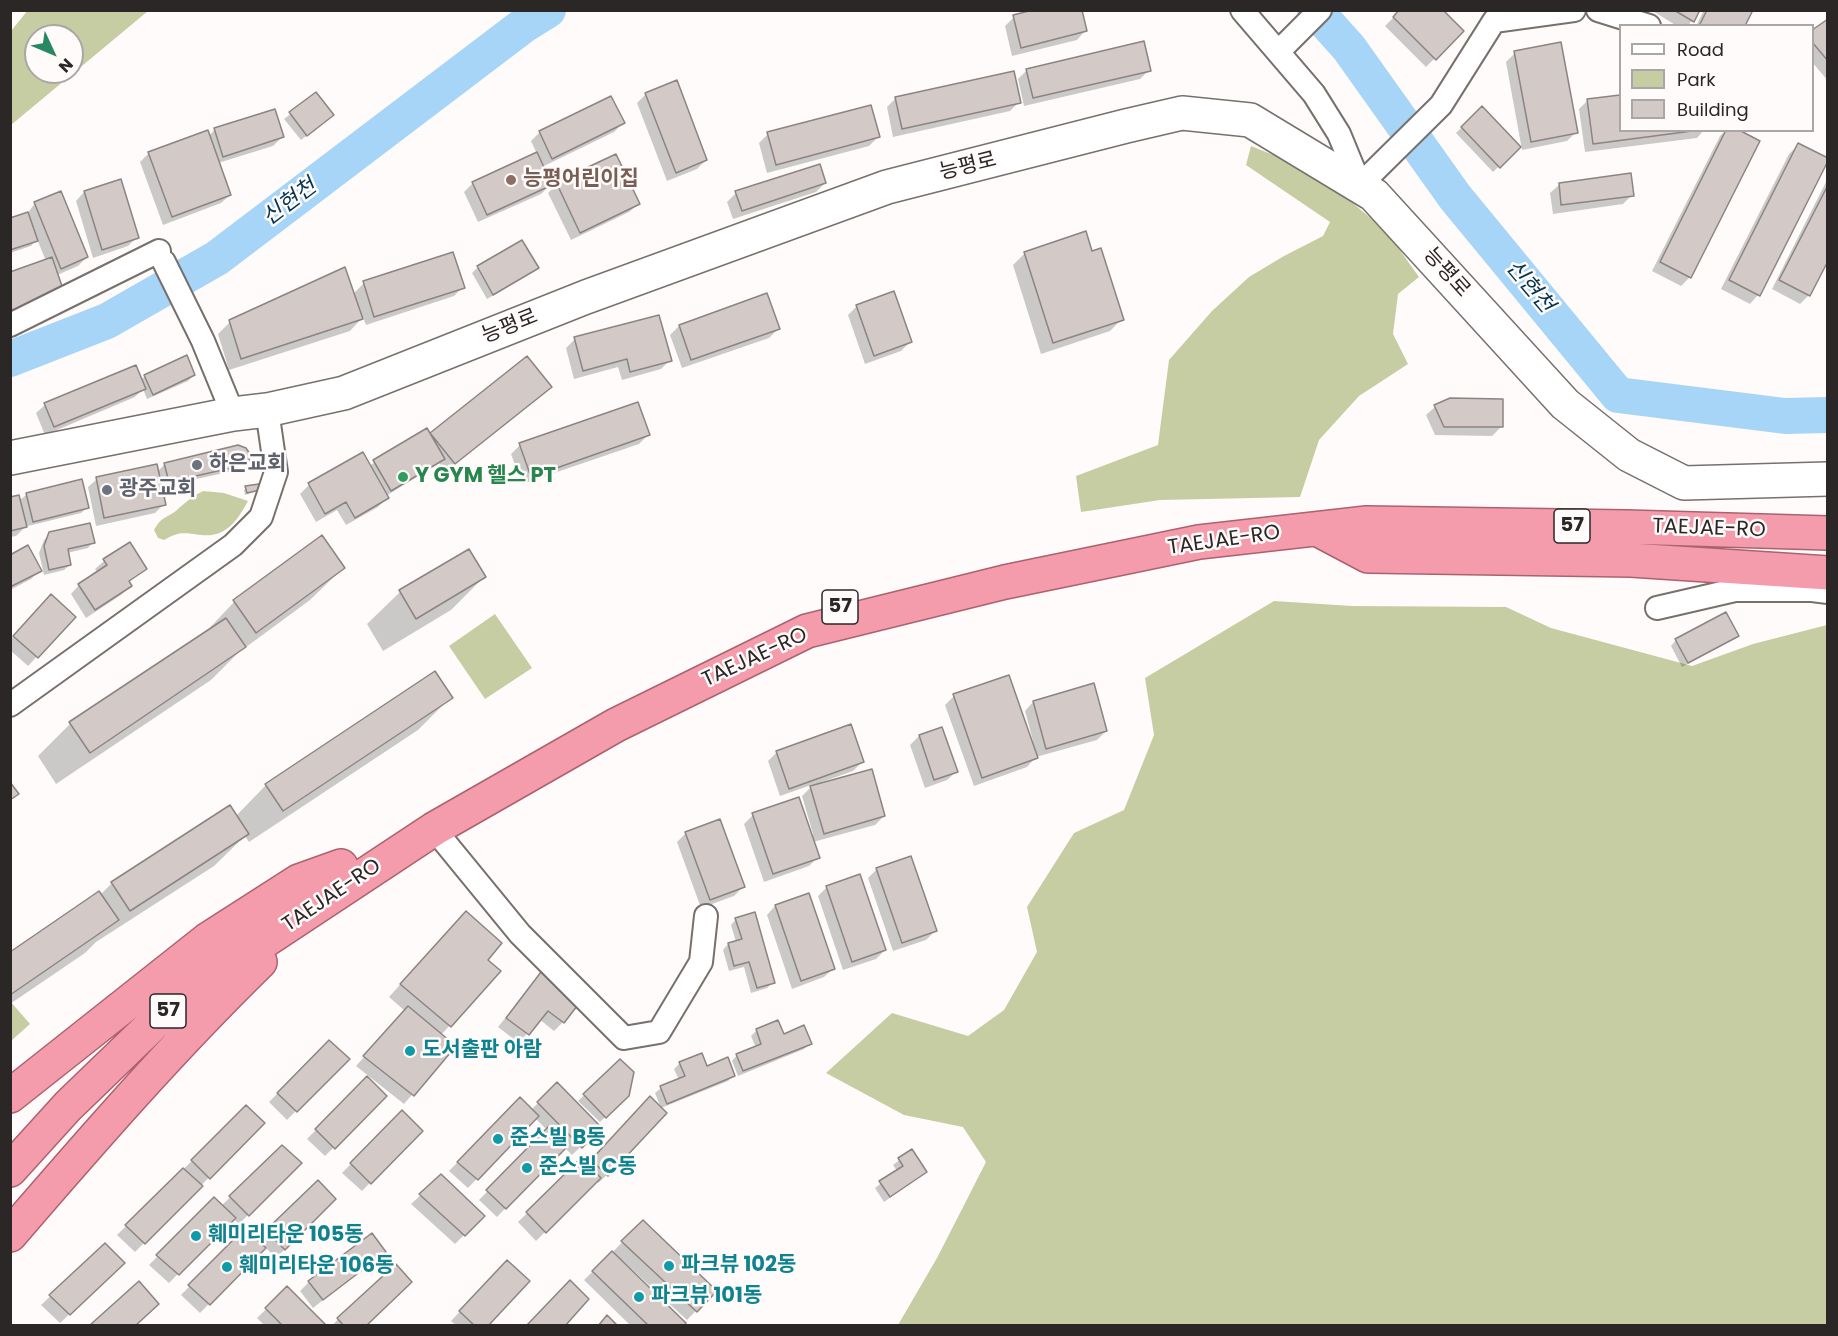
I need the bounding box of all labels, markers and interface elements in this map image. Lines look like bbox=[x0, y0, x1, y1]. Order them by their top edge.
north arrow bbox=[24, 24, 84, 84]
legend bbox=[1619, 24, 1814, 132]
text: Road bbox=[1677, 37, 1724, 62]
text: N bbox=[53, 53, 78, 78]
text: Park bbox=[1677, 67, 1716, 92]
text: Building bbox=[1677, 97, 1749, 122]
street label: 능평로 bbox=[937, 148, 999, 186]
place label: 능평어린이집 bbox=[523, 167, 639, 193]
marker: 능평어린이집 bbox=[504, 173, 518, 187]
water label: 신현천 bbox=[258, 174, 322, 232]
street label: 능평로 bbox=[1417, 243, 1475, 303]
water label: 신현천 bbox=[1499, 255, 1559, 319]
street label: 능평로 bbox=[478, 304, 542, 350]
place label: 하은교회 bbox=[209, 452, 286, 478]
marker: 하은교회 bbox=[190, 458, 204, 472]
place label: Y GYM 헬스 PT bbox=[415, 464, 556, 490]
marker: Y GYM 헬스 PT bbox=[396, 470, 410, 484]
place label: 광주교회 bbox=[119, 477, 196, 503]
marker: 광주교회 bbox=[100, 483, 114, 497]
road number: 57 bbox=[1554, 509, 1590, 543]
street label: TAEJAE-RO bbox=[1652, 514, 1766, 544]
street label: TAEJAE-RO bbox=[1166, 521, 1282, 561]
road number: 57 bbox=[822, 590, 858, 624]
street label: TAEJAE-RO bbox=[698, 623, 812, 693]
street label: TAEJAE-RO bbox=[278, 854, 386, 938]
road number: 57 bbox=[150, 994, 186, 1028]
place label: 도서출판 아람 bbox=[422, 1038, 542, 1064]
marker: 도서출판 아람 bbox=[403, 1044, 417, 1058]
place label: 준스빌 B동 bbox=[510, 1126, 606, 1152]
marker: 준스빌 B동 bbox=[491, 1132, 505, 1146]
place label: 준스빌 C동 bbox=[539, 1155, 637, 1181]
marker: 준스빌 C동 bbox=[520, 1161, 534, 1175]
place label: 훼미리타운 105동 bbox=[208, 1223, 364, 1249]
marker: 훼미리타운 105동 bbox=[189, 1229, 203, 1243]
place label: 파크뷰 102동 bbox=[681, 1253, 796, 1279]
place label: 훼미리타운 106동 bbox=[239, 1254, 394, 1280]
marker: 파크뷰 102동 bbox=[662, 1259, 676, 1273]
marker: 훼미리타운 106동 bbox=[220, 1260, 234, 1274]
place label: 파크뷰 101동 bbox=[651, 1284, 762, 1310]
marker: 파크뷰 101동 bbox=[632, 1290, 646, 1304]

